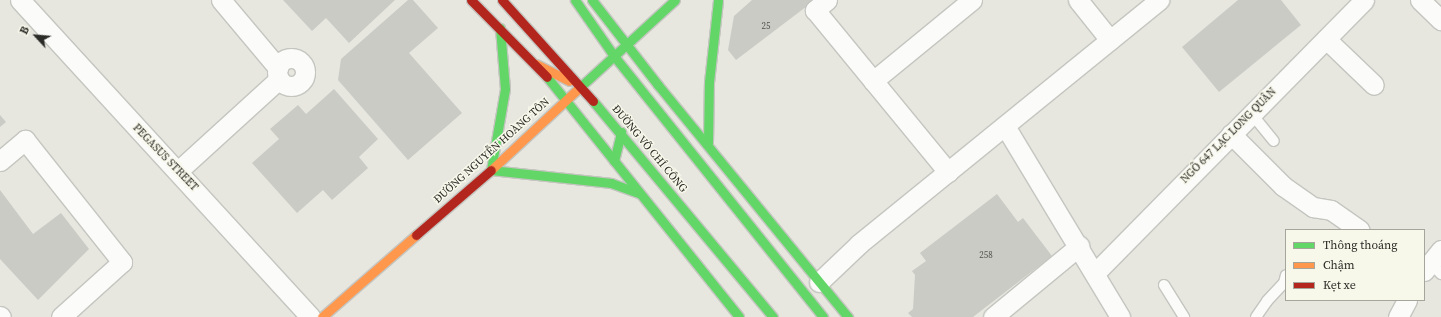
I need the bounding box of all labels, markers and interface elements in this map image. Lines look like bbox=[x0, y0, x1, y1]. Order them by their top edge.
north arrow bbox=[16, 16, 56, 56]
house number: 25 bbox=[762, 21, 770, 31]
text: B bbox=[16, 24, 33, 37]
street label: NGÕ 647 LẠC LONG QUÂN bbox=[1179, 86, 1279, 186]
street label: ĐƯỜNG NGUYỄN HOÀNG TÔN bbox=[431, 96, 553, 206]
street label: ĐƯỜNG VÕ CHÍ CÔNG bbox=[609, 103, 689, 195]
street label: PEGASUS STREET bbox=[130, 122, 200, 194]
legend bbox=[1285, 229, 1425, 301]
text: Thông thoáng bbox=[1323, 237, 1398, 253]
house number: 258 bbox=[979, 250, 993, 260]
text: Chậm bbox=[1323, 257, 1355, 273]
text: Kẹt xe bbox=[1323, 277, 1356, 293]

